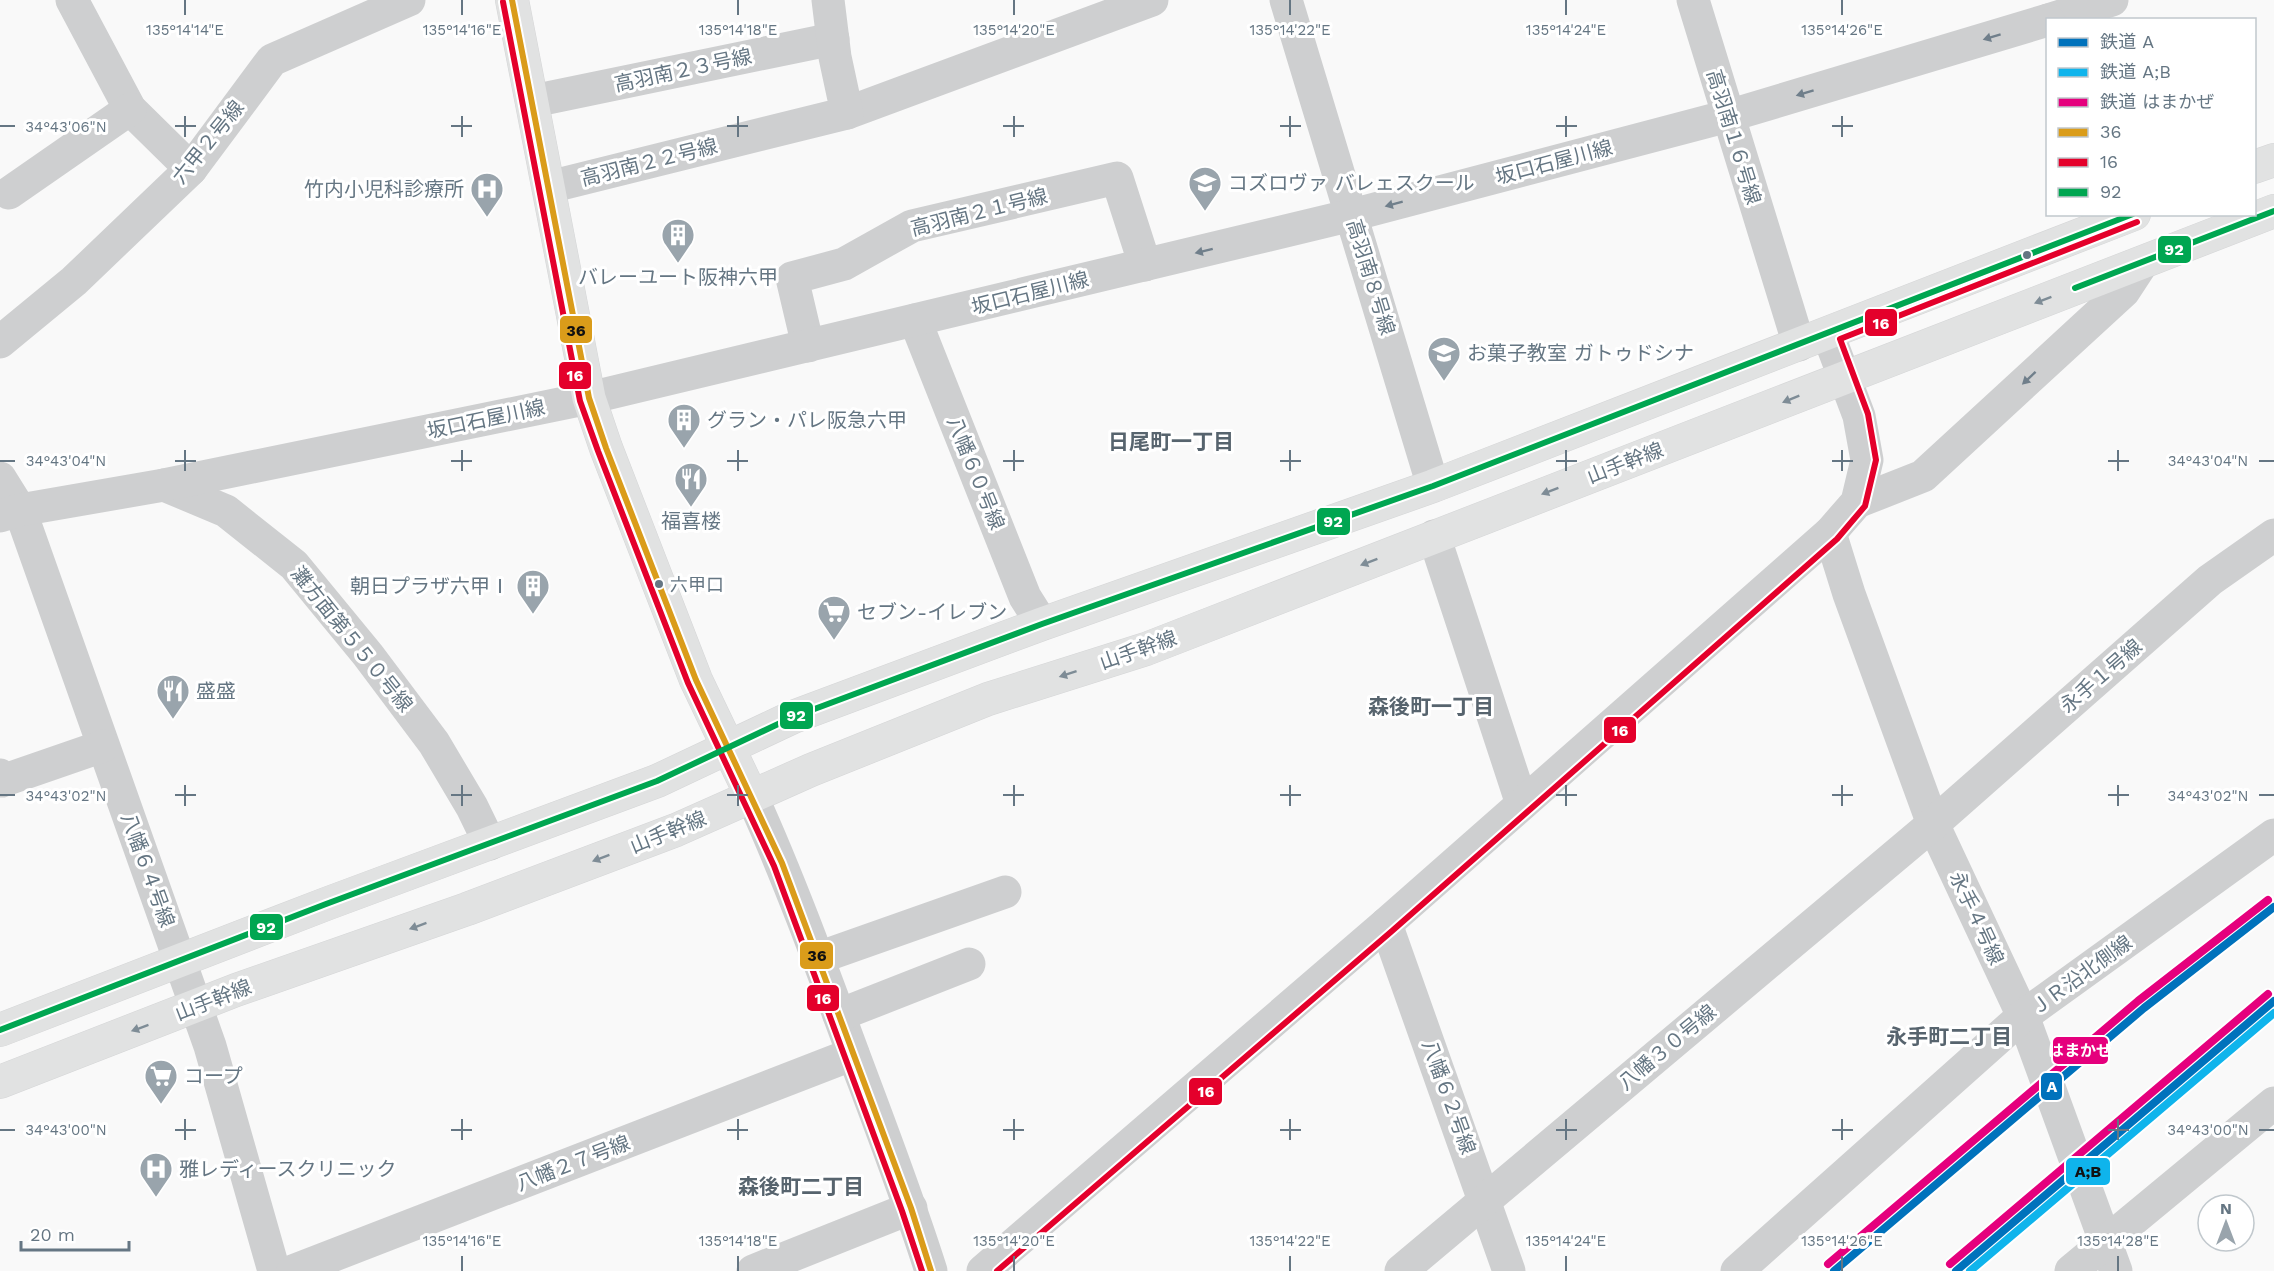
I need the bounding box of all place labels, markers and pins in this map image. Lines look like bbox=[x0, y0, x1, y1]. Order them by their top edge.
school or university icon: コズロヴァ バレェスクール bbox=[1187, 165, 1223, 212]
hospital icon: 竹内小児科診療所 bbox=[469, 171, 505, 218]
place label: コズロヴァ バレェスクール bbox=[1228, 171, 1475, 195]
place label: 竹内小児科診療所 bbox=[304, 177, 464, 201]
building icon: バレーユート阪神六甲 bbox=[660, 217, 696, 264]
unlabelled marker bbox=[2021, 249, 2033, 261]
place label: バレーユート阪神六甲 bbox=[578, 265, 778, 289]
school or university icon: お菓子教室 ガトゥドシナ bbox=[1426, 335, 1462, 382]
place label: お菓子教室 ガトゥドシナ bbox=[1467, 341, 1694, 365]
building icon: グラン・パレ阪急六甲 bbox=[666, 402, 702, 449]
place label: グラン・パレ阪急六甲 bbox=[707, 408, 907, 432]
restaurant icon: 福喜楼 bbox=[673, 461, 709, 508]
place label: 福喜楼 bbox=[661, 509, 721, 533]
building icon: 朝日プラザ六甲Ⅰ bbox=[515, 568, 551, 615]
place label: 朝日プラザ六甲Ⅰ bbox=[350, 574, 510, 598]
place label: 六甲口 bbox=[670, 574, 724, 595]
marker: 六甲口 bbox=[653, 578, 665, 590]
supermarket icon: セブン-イレブン bbox=[816, 594, 852, 641]
place label: セブン-イレブン bbox=[857, 600, 1007, 624]
restaurant icon: 盛盛 bbox=[155, 673, 191, 720]
place label: 盛盛 bbox=[196, 679, 236, 703]
supermarket icon: コープ bbox=[143, 1058, 179, 1105]
place label: コープ bbox=[184, 1064, 243, 1088]
hospital icon: 雅レディースクリニック bbox=[138, 1151, 174, 1198]
place label: 雅レディースクリニック bbox=[179, 1157, 397, 1181]

